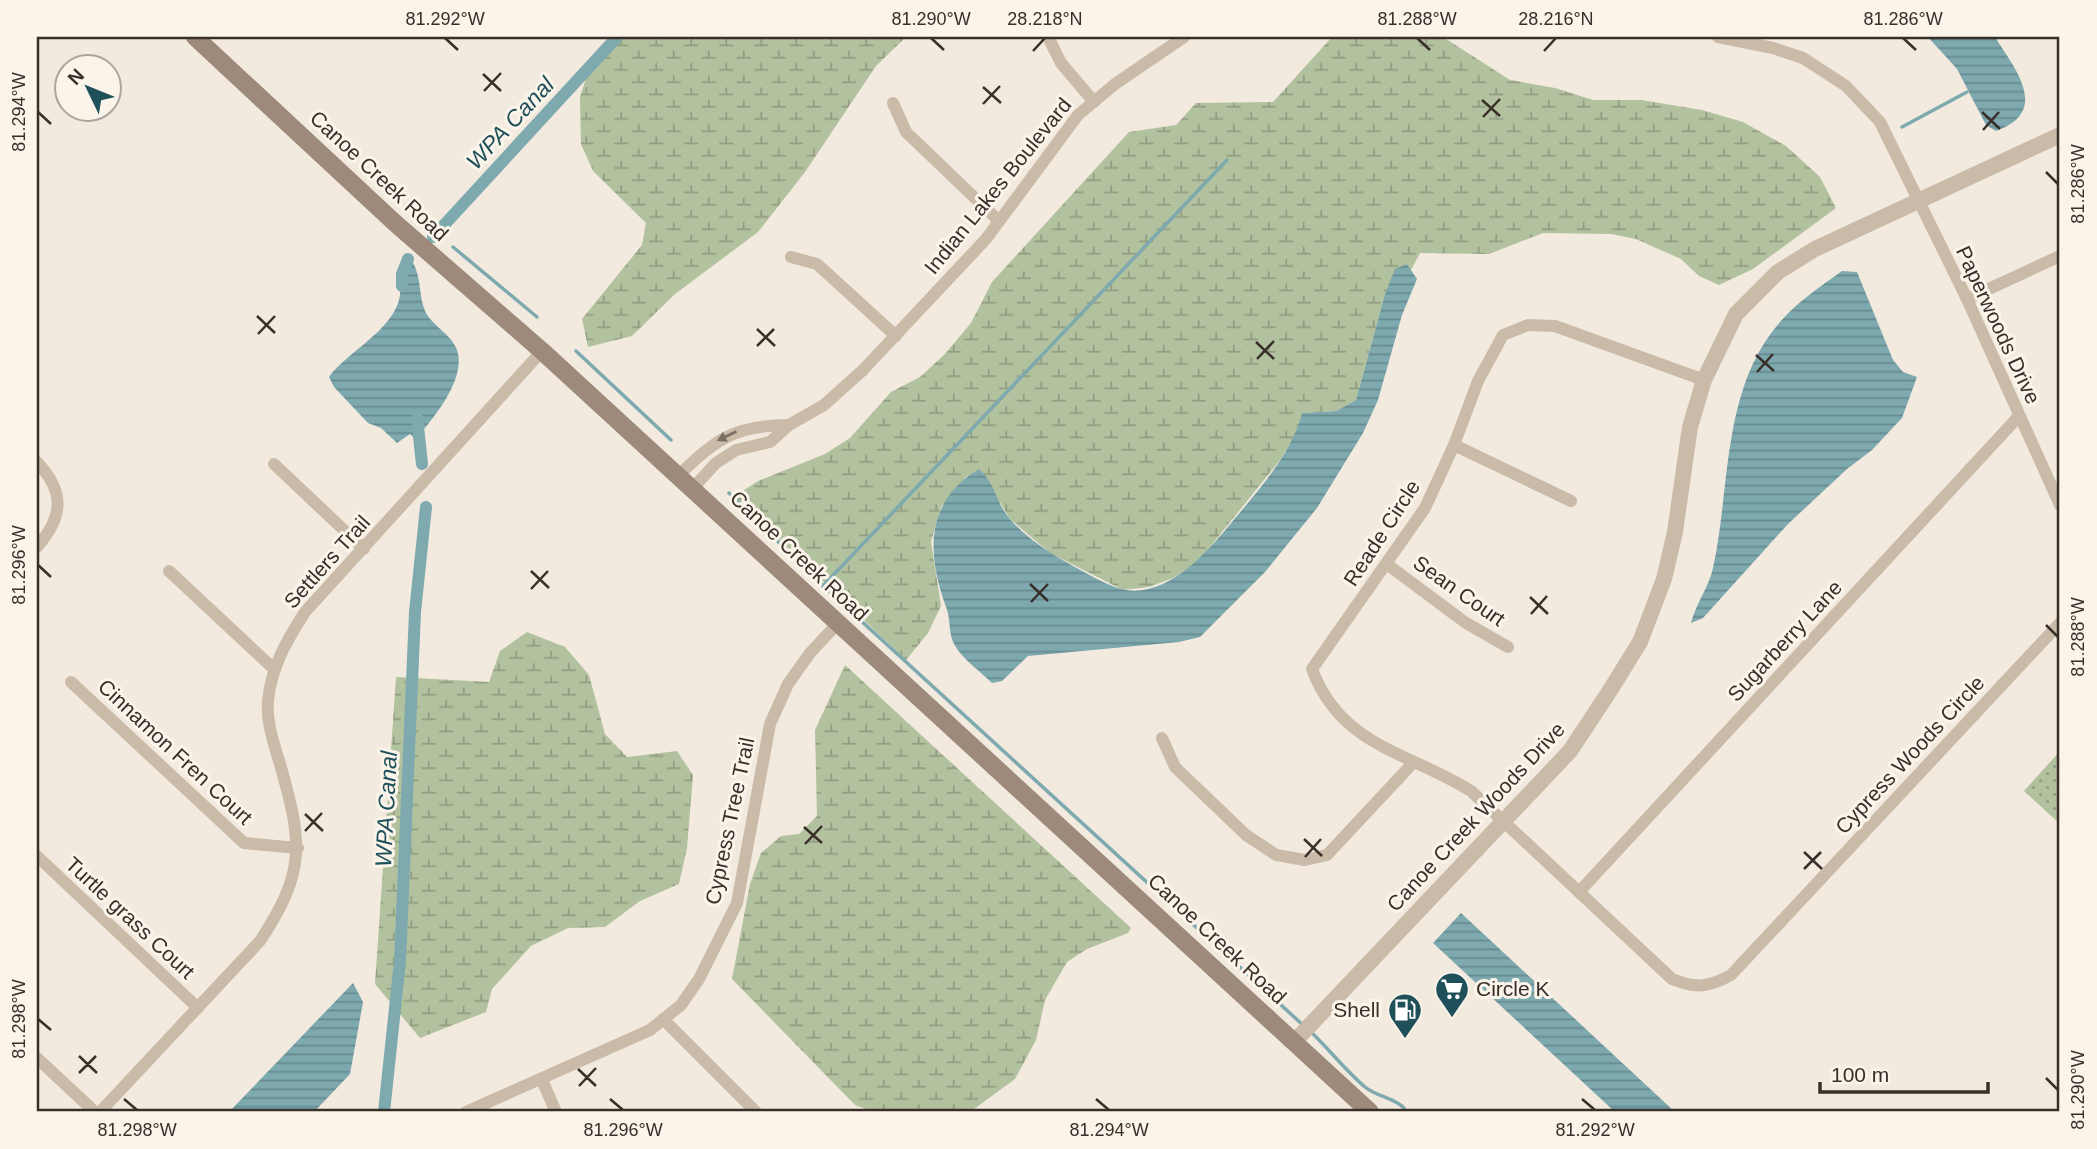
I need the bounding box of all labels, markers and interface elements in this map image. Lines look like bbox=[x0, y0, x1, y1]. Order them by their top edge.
text: 81.292°W bbox=[405, 9, 485, 29]
text: 81.290°W bbox=[891, 9, 971, 29]
text: 28.218°N bbox=[1007, 9, 1083, 29]
text: 81.288°W bbox=[1377, 9, 1457, 29]
text: 28.216°N bbox=[1518, 9, 1594, 29]
text: 81.286°W bbox=[1863, 9, 1943, 29]
north arrow bbox=[52, 52, 122, 122]
text: N bbox=[64, 65, 88, 89]
water label: WPA Canal bbox=[461, 71, 560, 174]
text: 81.294°W bbox=[9, 72, 29, 152]
street label: Indian Lakes Boulevard bbox=[920, 93, 1076, 278]
street label: Canoe Creek Road bbox=[306, 106, 453, 245]
text: 81.286°W bbox=[2068, 144, 2088, 224]
street label: Paperwoods Drive bbox=[1952, 242, 2045, 407]
one-way arrow bbox=[717, 430, 737, 442]
street label: Reade Circle bbox=[1339, 476, 1424, 590]
street label: Canoe Creek Road bbox=[726, 486, 873, 625]
street label: Settlers Trail bbox=[279, 511, 374, 613]
text: 81.296°W bbox=[9, 525, 29, 605]
street label: Sean Court bbox=[1409, 551, 1510, 631]
street label: Sugarberry Lane bbox=[1723, 576, 1846, 706]
text: 81.288°W bbox=[2068, 597, 2088, 677]
street label: Cypress Woods Circle bbox=[1831, 671, 1989, 838]
street label: Cinnamon Fren Court bbox=[94, 674, 257, 829]
street label: Canoe Creek Woods Drive bbox=[1382, 718, 1569, 916]
street label: Cypress Tree Trail bbox=[701, 735, 758, 907]
water label: WPA Canal bbox=[370, 749, 402, 868]
street label: Turtle grass Court bbox=[61, 852, 199, 983]
street label: Canoe Creek Road bbox=[1144, 869, 1291, 1008]
supermarket icon: Circle K bbox=[1433, 970, 1471, 1019]
place label: Circle K bbox=[1476, 977, 1550, 1000]
text: 81.298°W bbox=[9, 979, 29, 1059]
fuel station icon: Shell bbox=[1386, 991, 1424, 1040]
place label: Shell bbox=[1333, 998, 1380, 1021]
text: 81.290°W bbox=[2068, 1050, 2088, 1130]
scale bar bbox=[1820, 1051, 1988, 1095]
text: 100 m bbox=[1831, 1063, 1889, 1086]
text: 81.298°W bbox=[97, 1120, 177, 1140]
text: 81.296°W bbox=[583, 1120, 663, 1140]
text: 81.294°W bbox=[1069, 1120, 1149, 1140]
text: 81.292°W bbox=[1555, 1120, 1635, 1140]

